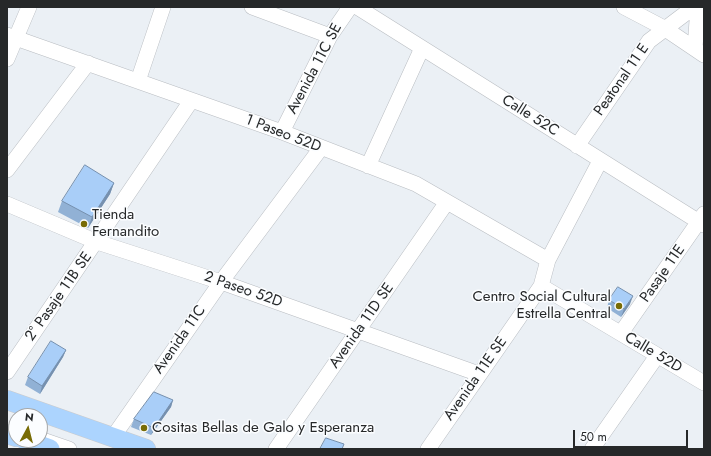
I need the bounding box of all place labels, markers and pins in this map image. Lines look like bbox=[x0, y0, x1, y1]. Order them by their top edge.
place label: Tienda Fernandito bbox=[92, 206, 159, 241]
marker: Tienda Fernandito bbox=[79, 219, 89, 229]
place label: Centro Social Cultural Estrella Central bbox=[472, 288, 611, 323]
marker: Centro Social Cultural Estrella Central bbox=[614, 301, 624, 311]
place label: Cositas Bellas de Galo y Esperanza bbox=[152, 419, 374, 437]
marker: Cositas Bellas de Galo y Esperanza bbox=[139, 423, 149, 433]

